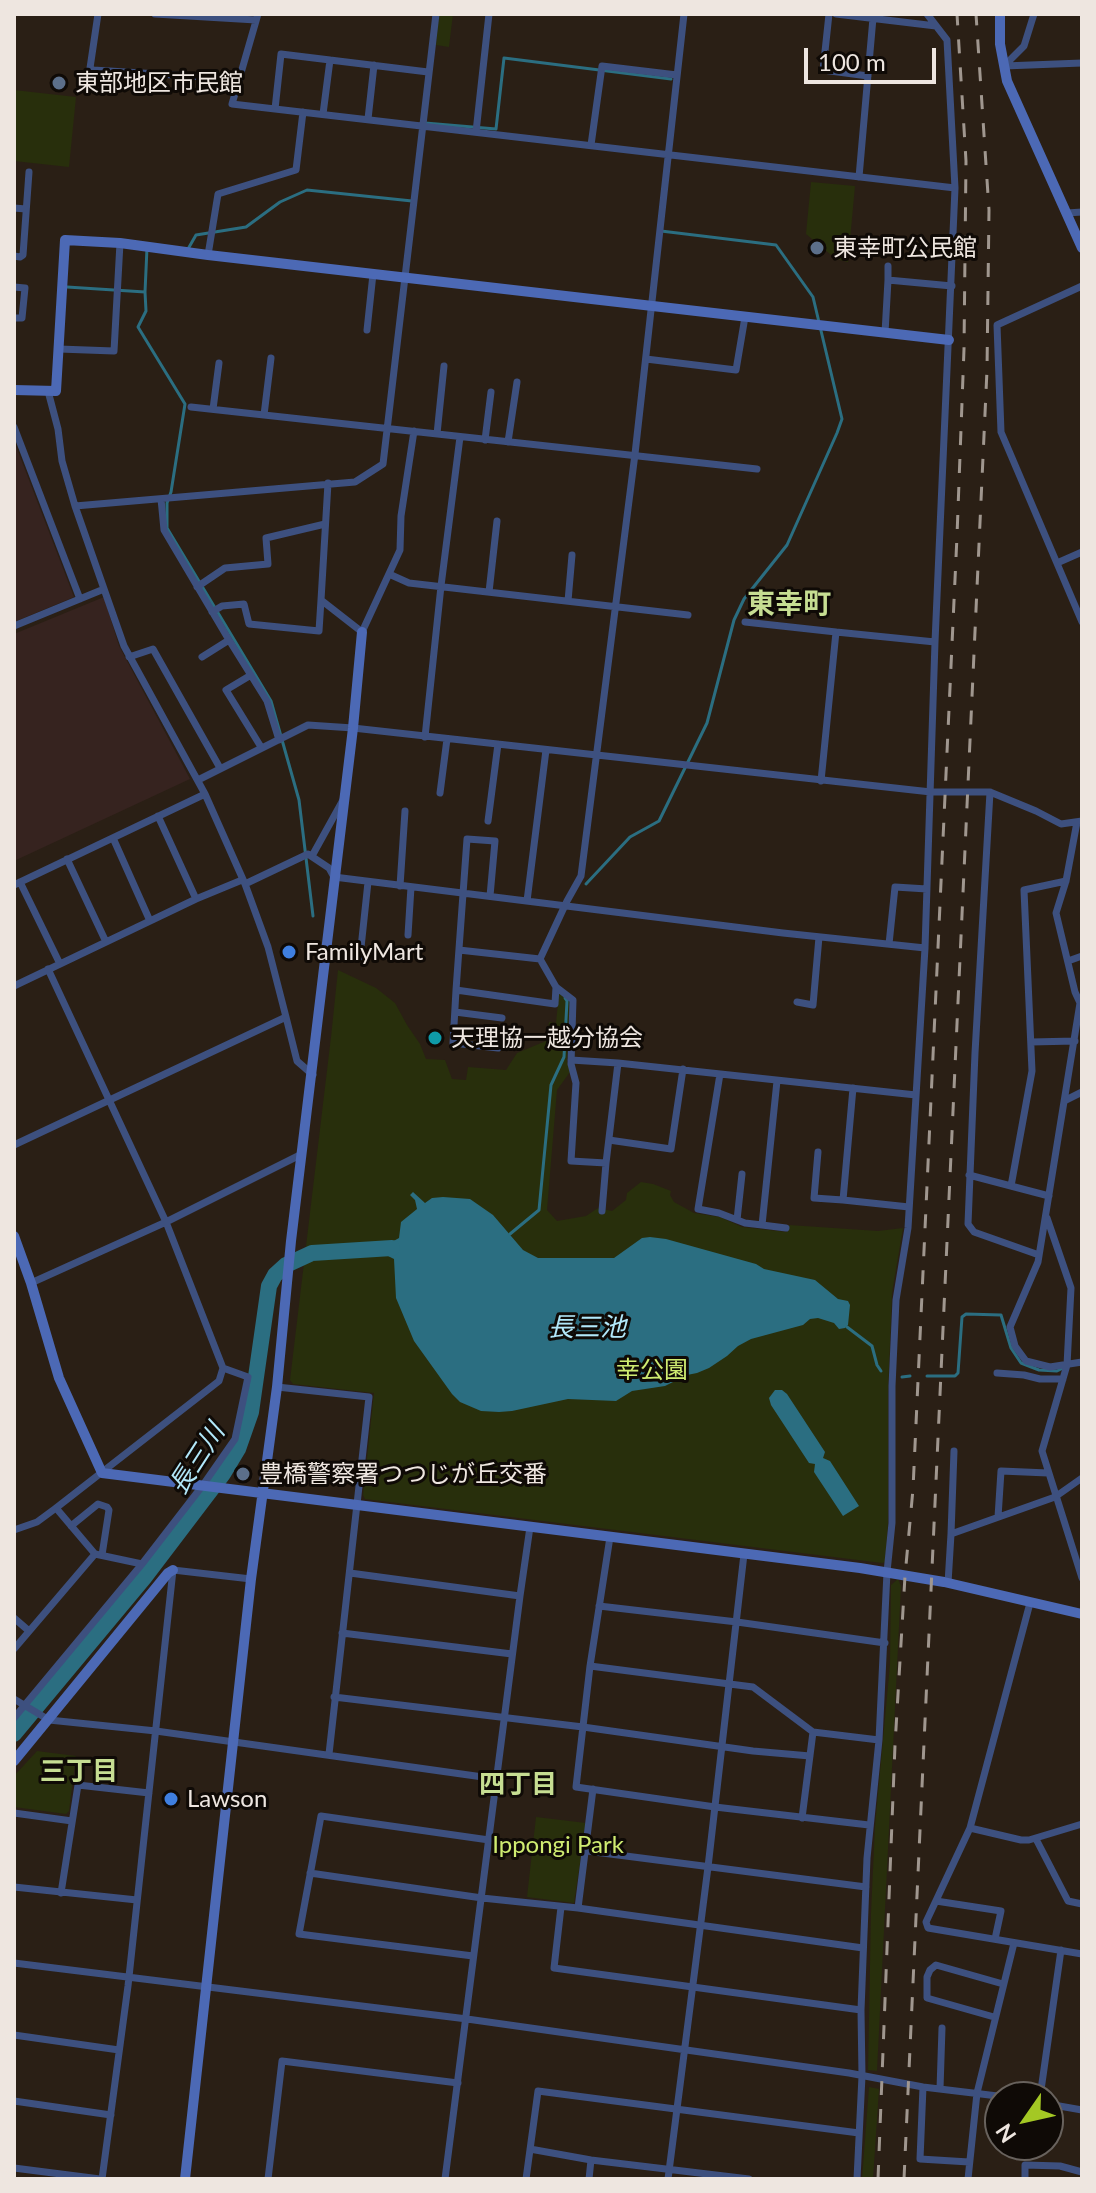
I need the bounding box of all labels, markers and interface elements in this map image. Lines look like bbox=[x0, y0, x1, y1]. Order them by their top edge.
scale bar bbox=[808, 32, 940, 82]
text: 100 m bbox=[818, 47, 886, 76]
place label: 東部地区市民館 bbox=[75, 69, 243, 97]
marker: 東部地区市民館 bbox=[50, 74, 68, 92]
place label: 東幸町公民館 bbox=[833, 234, 977, 262]
marker: 東幸町公民館 bbox=[808, 239, 826, 257]
district label: 東幸町 bbox=[747, 587, 831, 621]
place label: FamilyMart bbox=[305, 938, 423, 966]
marker: FamilyMart bbox=[280, 943, 298, 961]
place label: 天理協一越分協会 bbox=[451, 1024, 643, 1052]
marker: 天理協一越分協会 bbox=[426, 1029, 444, 1047]
water label: 長三池 bbox=[548, 1312, 626, 1344]
park label: 幸公園 bbox=[616, 1356, 688, 1384]
water label: 長三川 bbox=[163, 1418, 231, 1500]
place label: 豊橋警察署つつじが丘交番 bbox=[259, 1460, 547, 1488]
marker: 豊橋警察署つつじが丘交番 bbox=[234, 1465, 252, 1483]
district label: 三丁目 bbox=[40, 1756, 118, 1788]
district label: 四丁目 bbox=[479, 1769, 557, 1801]
place label: Lawson bbox=[187, 1785, 267, 1813]
marker: Lawson bbox=[162, 1790, 180, 1808]
park label: Ippongi Park bbox=[492, 1831, 624, 1859]
north arrow bbox=[984, 2081, 1064, 2161]
text: N bbox=[989, 2119, 1021, 2148]

